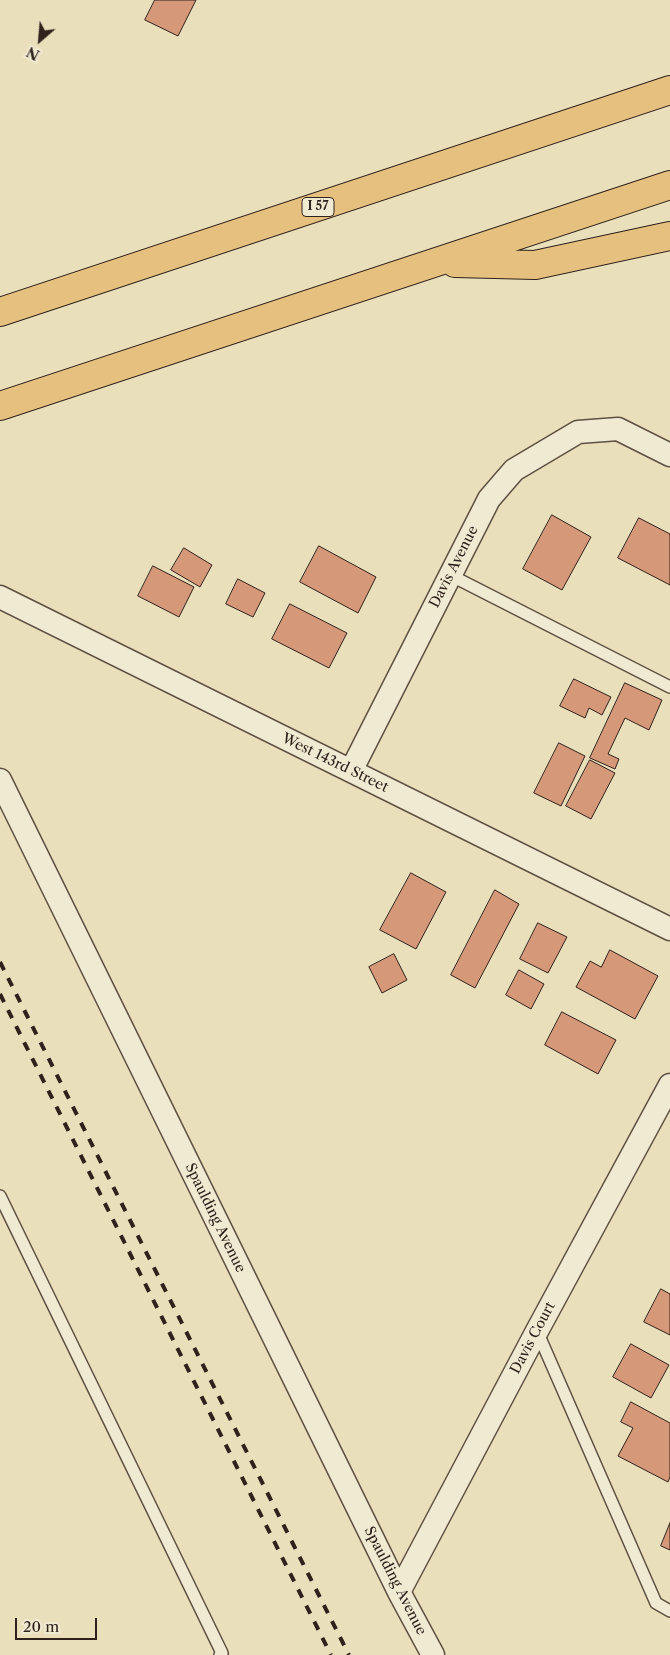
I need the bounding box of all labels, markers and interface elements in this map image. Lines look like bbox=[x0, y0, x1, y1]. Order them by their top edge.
north arrow bbox=[15, 15, 65, 65]
text: N bbox=[24, 43, 43, 64]
road number: I 57 bbox=[302, 198, 334, 216]
street label: Davis Avenue bbox=[426, 523, 482, 611]
street label: West 143rd Street bbox=[279, 730, 391, 796]
street label: Spaulding Avenue bbox=[181, 1161, 249, 1275]
street label: Davis Court bbox=[507, 1299, 559, 1377]
street label: Spaulding Avenue bbox=[360, 1524, 430, 1638]
scale bar bbox=[18, 1608, 100, 1640]
text: 20 m bbox=[23, 1617, 59, 1636]

